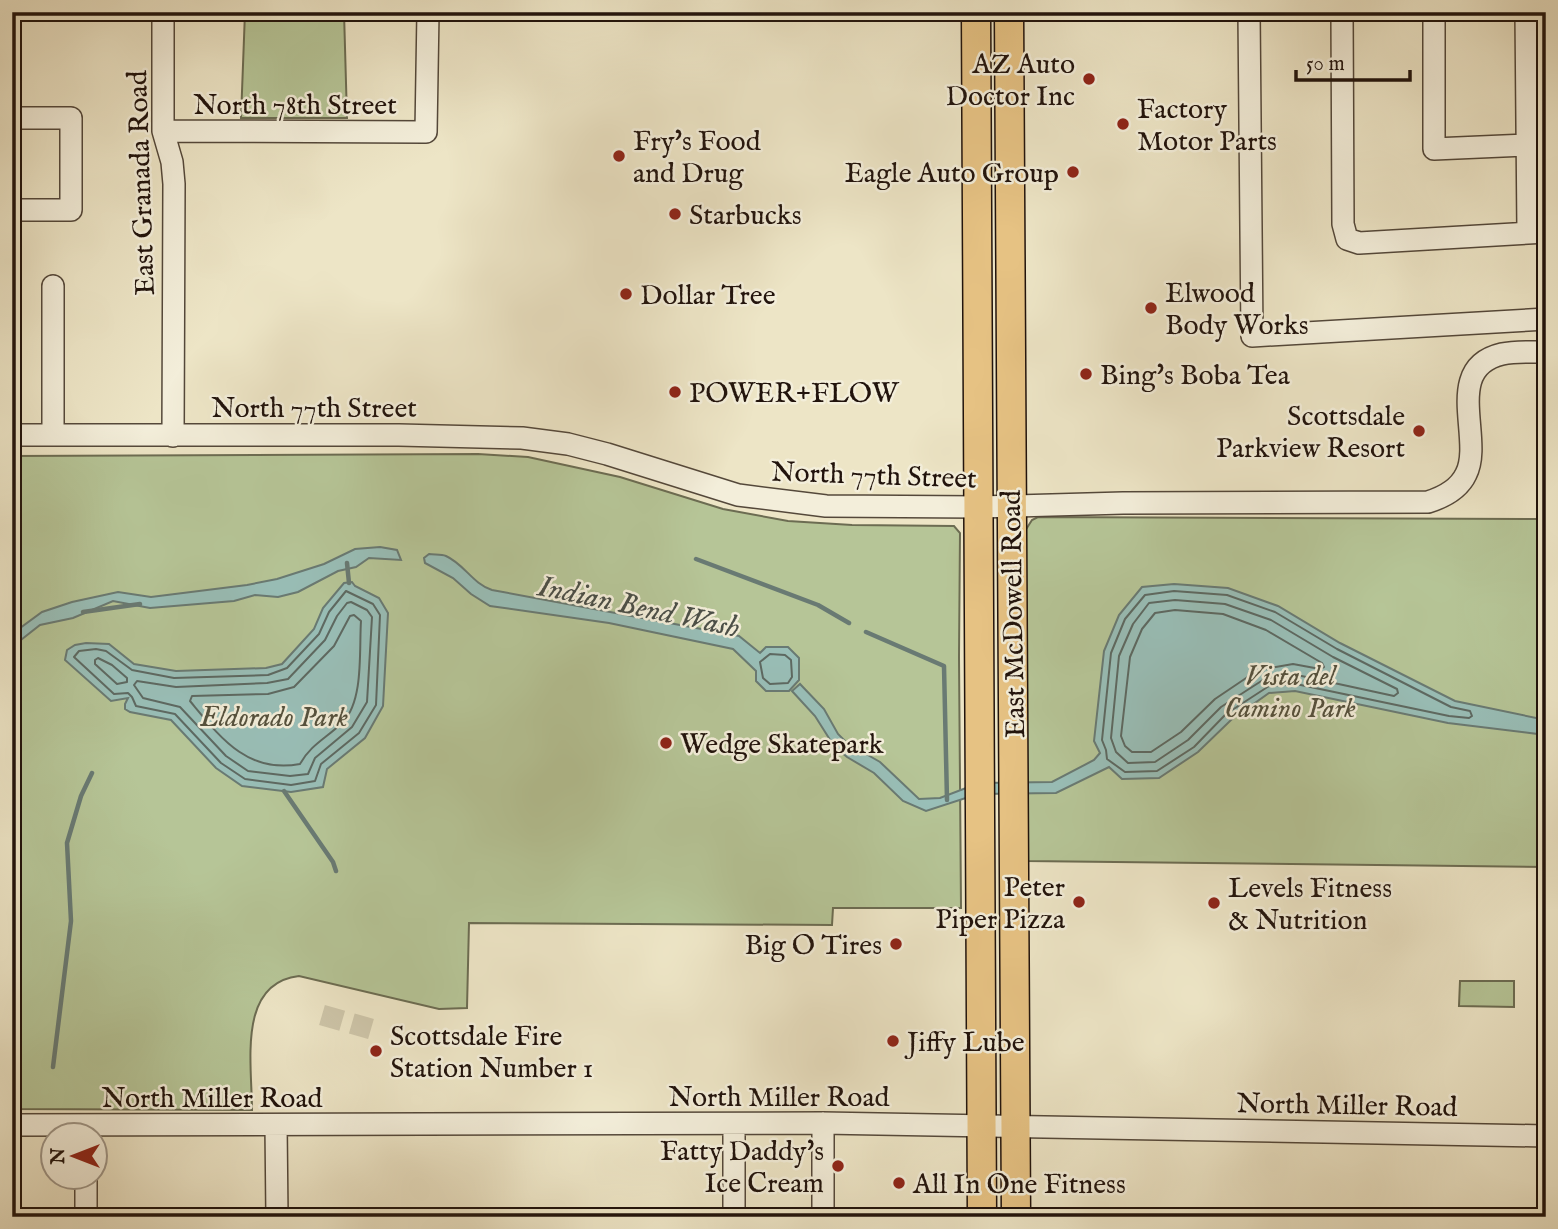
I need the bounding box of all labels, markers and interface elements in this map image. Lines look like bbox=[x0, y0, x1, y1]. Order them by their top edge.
scale bar bbox=[1296, 38, 1409, 82]
place label: AZ Auto Doctor Inc bbox=[946, 48, 1075, 115]
text: 50 m bbox=[1306, 51, 1345, 78]
street label: East Granada Road bbox=[121, 70, 164, 296]
marker: AZ Auto Doctor Inc bbox=[1081, 71, 1097, 87]
street label: North 78th Street bbox=[193, 89, 397, 124]
place label: Factory Motor Parts bbox=[1137, 93, 1277, 160]
marker: Factory Motor Parts bbox=[1115, 116, 1131, 132]
place label: Fry's Food and Drug bbox=[633, 125, 761, 192]
marker: Fry's Food and Drug bbox=[611, 148, 627, 164]
place label: Eagle Auto Group bbox=[844, 157, 1059, 192]
marker: Eagle Auto Group bbox=[1065, 164, 1081, 180]
place label: Starbucks bbox=[689, 199, 802, 234]
marker: Starbucks bbox=[667, 206, 683, 222]
place label: Elwood Body Works bbox=[1165, 277, 1309, 344]
place label: Dollar Tree bbox=[640, 279, 776, 314]
marker: Dollar Tree bbox=[618, 286, 634, 302]
marker: Elwood Body Works bbox=[1143, 300, 1159, 316]
place label: Bing's Boba Tea bbox=[1100, 359, 1291, 394]
marker: Bing's Boba Tea bbox=[1078, 366, 1094, 382]
place label: POWER+FLOW bbox=[689, 377, 900, 412]
marker: POWER+FLOW bbox=[667, 384, 683, 400]
street label: North 77th Street bbox=[211, 392, 417, 427]
place label: Scottsdale Parkview Resort bbox=[1216, 400, 1405, 467]
marker: Scottsdale Parkview Resort bbox=[1411, 423, 1427, 439]
street label: North 77th Street bbox=[770, 455, 978, 498]
street label: East McDowell Road bbox=[995, 489, 1034, 738]
water label: Indian Bend Wash bbox=[533, 568, 743, 648]
park label: Vista del Camino Park bbox=[1224, 660, 1356, 727]
park label: Eldorado Park bbox=[199, 701, 348, 736]
place label: Wedge Skatepark bbox=[680, 728, 885, 763]
marker: Wedge Skatepark bbox=[658, 735, 674, 751]
place label: Peter Piper Pizza bbox=[935, 871, 1066, 938]
place label: Levels Fitness & Nutrition bbox=[1228, 872, 1392, 939]
marker: Peter Piper Pizza bbox=[1071, 894, 1087, 910]
marker: Levels Fitness & Nutrition bbox=[1206, 895, 1222, 911]
place label: Big O Tires bbox=[745, 929, 882, 964]
marker: Big O Tires bbox=[888, 936, 904, 952]
place label: Scottsdale Fire Station Number 1 bbox=[390, 1020, 593, 1087]
place label: Jiffy Lube bbox=[904, 1026, 1025, 1061]
marker: Jiffy Lube bbox=[885, 1033, 901, 1049]
marker: Scottsdale Fire Station Number 1 bbox=[368, 1043, 384, 1059]
street label: North Miller Road bbox=[669, 1081, 890, 1116]
street label: North Miller Road bbox=[102, 1082, 323, 1117]
street label: North Miller Road bbox=[1236, 1087, 1458, 1126]
north arrow bbox=[38, 1120, 108, 1190]
place label: Fatty Daddy's Ice Cream bbox=[660, 1135, 824, 1202]
text: N bbox=[47, 1147, 71, 1165]
marker: Fatty Daddy's Ice Cream bbox=[830, 1158, 846, 1174]
place label: All In One Fitness bbox=[912, 1168, 1126, 1203]
marker: All In One Fitness bbox=[891, 1175, 907, 1191]

